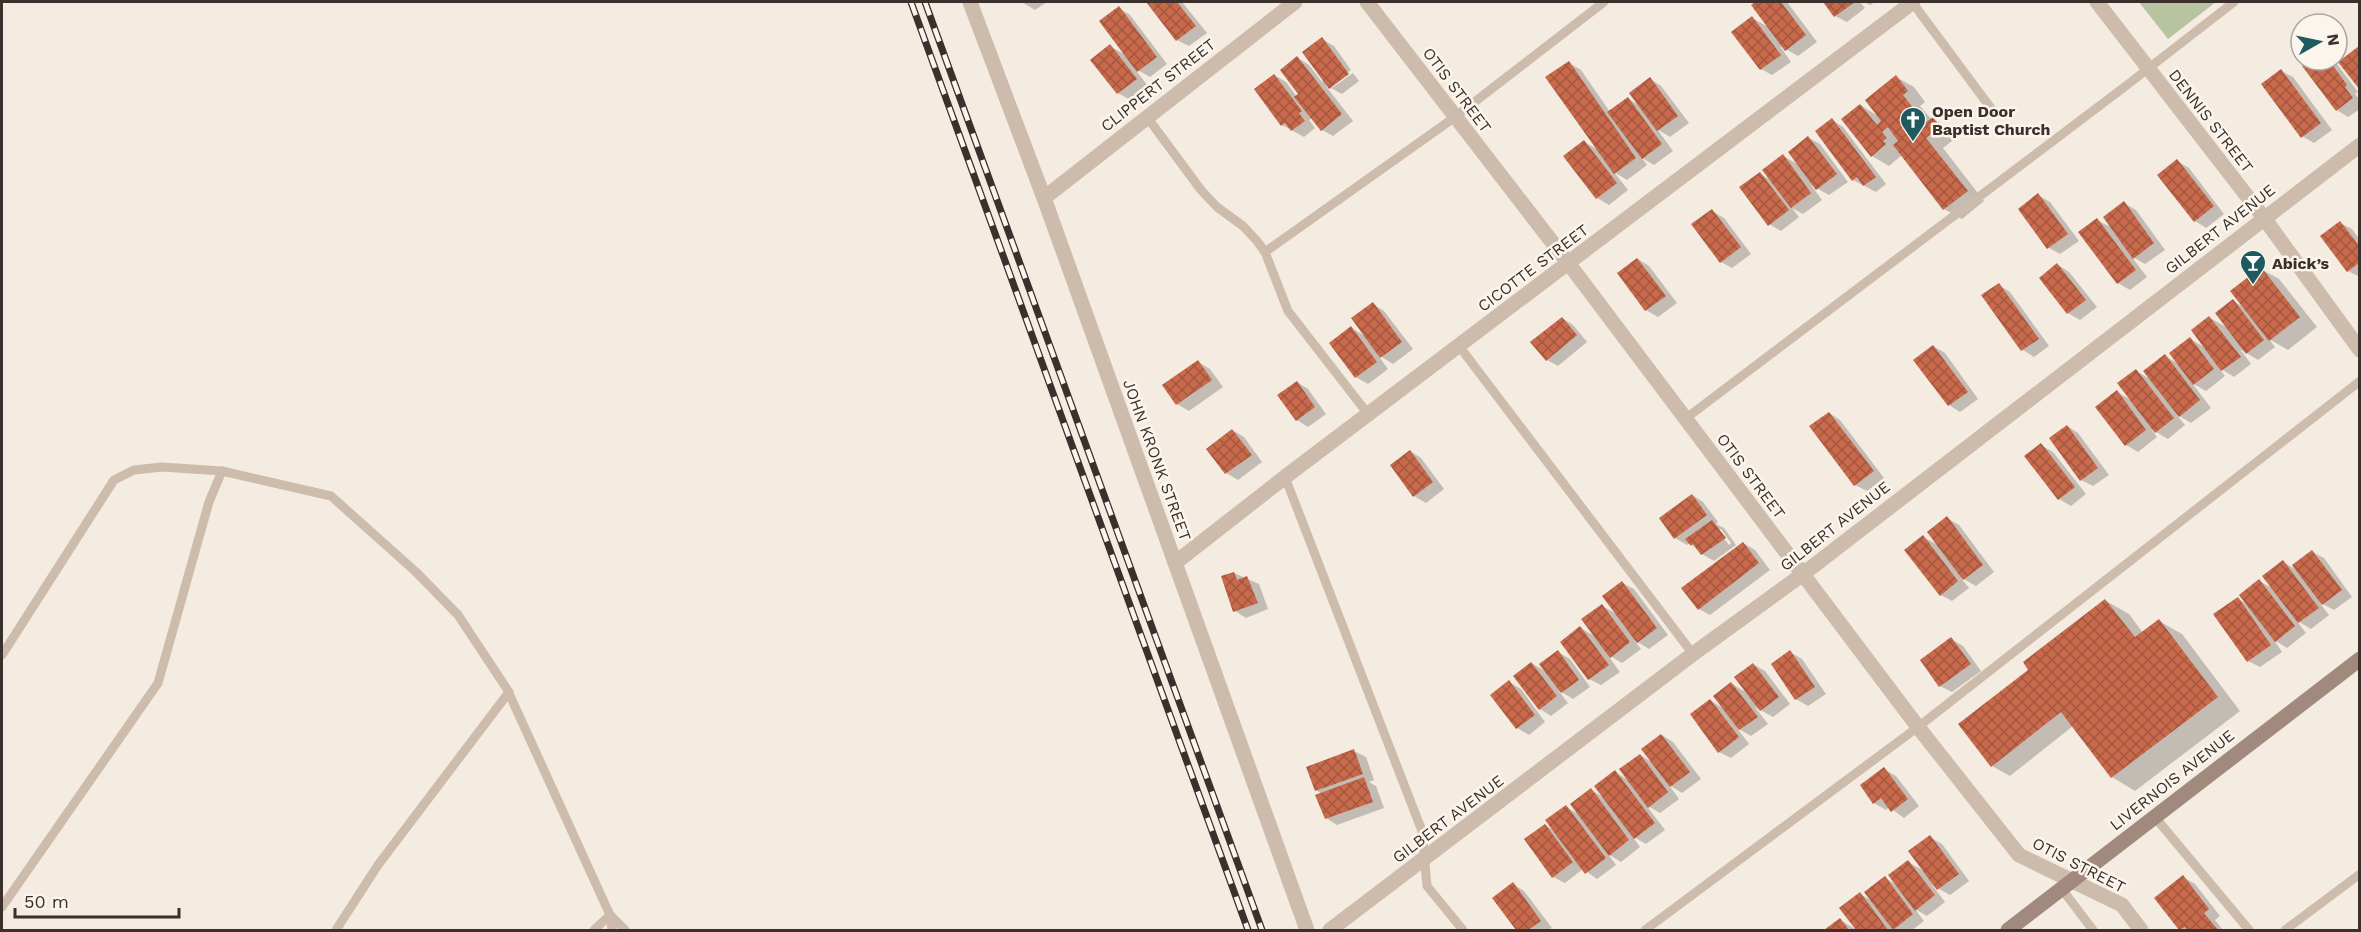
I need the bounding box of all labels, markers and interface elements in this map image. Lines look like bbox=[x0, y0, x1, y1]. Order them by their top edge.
north arrow bbox=[2289, 12, 2349, 72]
text: N bbox=[2323, 32, 2344, 47]
street label: CLIPPERT STREET bbox=[1097, 34, 1219, 136]
street label: OTIS STREET bbox=[1419, 44, 1495, 137]
street label: DENNIS STREET bbox=[2165, 66, 2257, 177]
place label: Open Door Baptist Church bbox=[1932, 102, 2050, 139]
church icon: Open Door Baptist Church bbox=[1898, 105, 1928, 143]
street label: GILBERT AVENUE bbox=[2161, 180, 2279, 278]
street label: CICOTTE STREET bbox=[1474, 220, 1592, 316]
bar icon: Abick’s bbox=[2238, 248, 2268, 286]
place label: Abick’s bbox=[2272, 254, 2330, 273]
street label: JOHN KRONK STREET bbox=[1119, 377, 1195, 544]
street label: OTIS STREET bbox=[1713, 430, 1789, 523]
street label: GILBERT AVENUE bbox=[1776, 477, 1894, 575]
street label: LIVERNOIS AVENUE bbox=[2106, 726, 2238, 834]
street label: GILBERT AVENUE bbox=[1389, 771, 1507, 867]
street label: OTIS STREET bbox=[2029, 833, 2129, 897]
scale bar bbox=[15, 881, 178, 919]
text: 50 m bbox=[24, 891, 69, 912]

